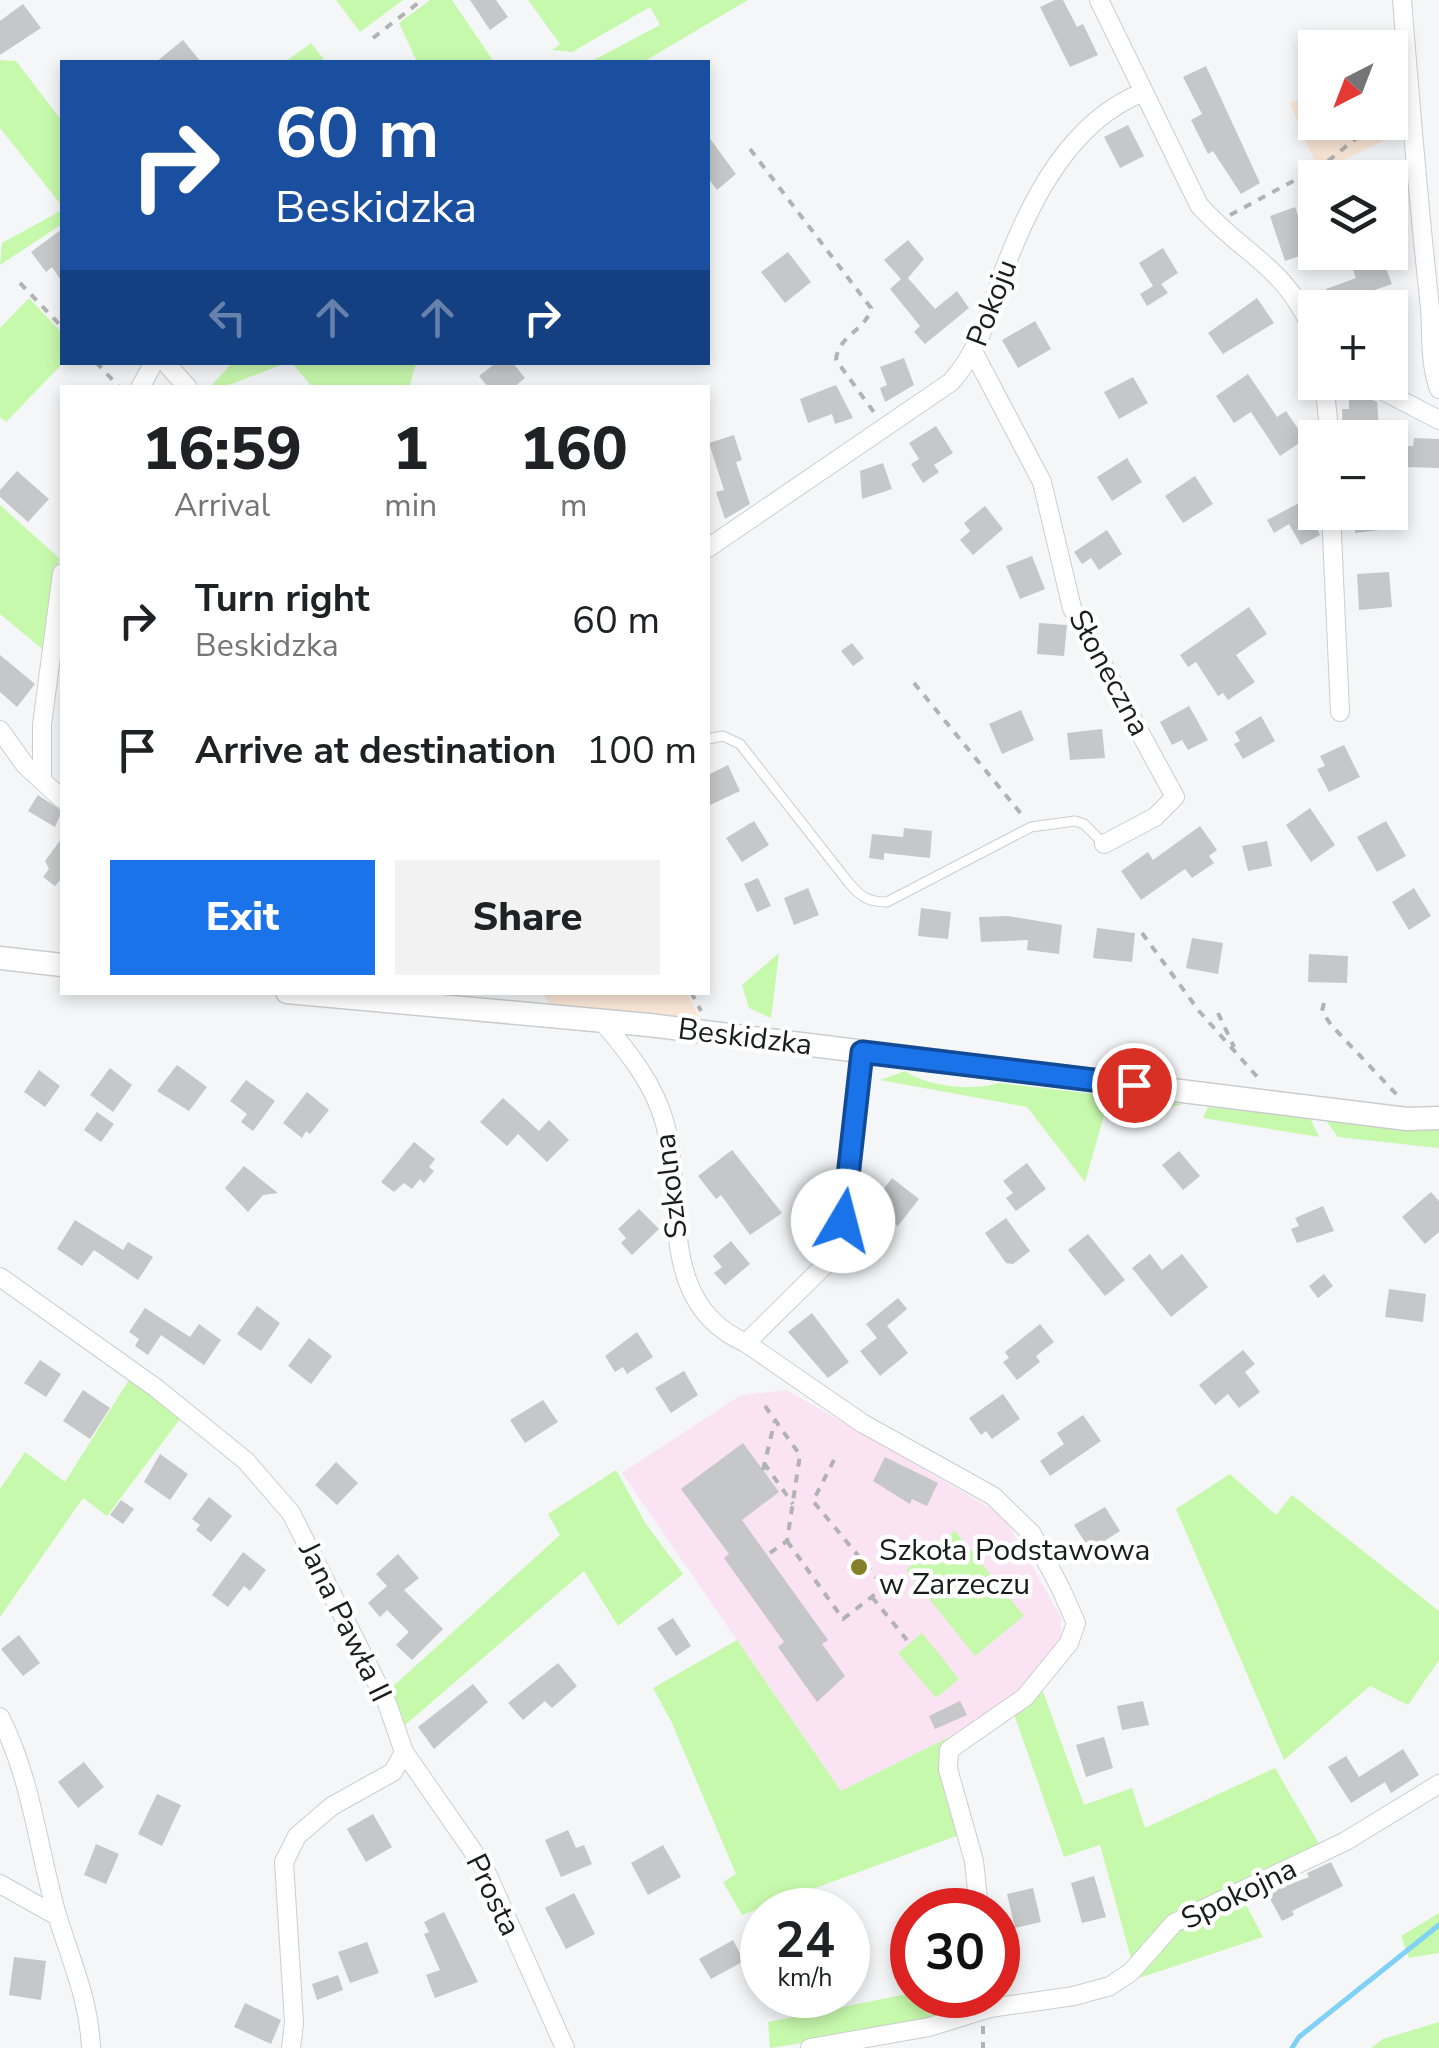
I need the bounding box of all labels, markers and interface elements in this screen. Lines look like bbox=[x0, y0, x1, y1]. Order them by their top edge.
north arrow bbox=[1298, 30, 1408, 140]
map controls bbox=[1298, 30, 1408, 530]
text: 60 m bbox=[275, 86, 439, 182]
icon: right bbox=[110, 100, 240, 230]
button: layers bbox=[1298, 160, 1408, 270]
text: Beskidzka bbox=[275, 177, 477, 238]
street label: Pokoju bbox=[957, 254, 1027, 352]
icon: left bbox=[200, 290, 255, 345]
icon: ahead bbox=[305, 290, 360, 345]
icon: ahead bbox=[410, 290, 465, 345]
icon: right bbox=[515, 290, 570, 345]
button: + bbox=[1298, 290, 1408, 400]
text: 16:59 bbox=[142, 408, 302, 490]
text: 1 bbox=[393, 408, 429, 490]
text: 160 bbox=[520, 408, 628, 490]
button: − bbox=[1298, 420, 1408, 530]
text: Arrival bbox=[174, 484, 270, 527]
text: min bbox=[384, 484, 437, 527]
text: m bbox=[560, 484, 587, 527]
text: Turn right bbox=[195, 573, 370, 624]
icon: right bbox=[110, 593, 165, 648]
text: 60 m bbox=[572, 595, 660, 646]
street label: Słoneczna bbox=[1059, 603, 1159, 743]
text: Beskidzka bbox=[195, 624, 339, 667]
icon: arrive bbox=[110, 723, 165, 778]
text: Arrive at destination bbox=[195, 725, 556, 776]
text: 100 m bbox=[586, 725, 697, 776]
button: Exit bbox=[110, 860, 375, 975]
button: Share bbox=[395, 860, 660, 975]
street label: Beskidzka bbox=[676, 1008, 814, 1066]
pin bbox=[1092, 1043, 1177, 1128]
icon: arrive bbox=[1107, 1058, 1162, 1113]
street label: Szkolna bbox=[644, 1131, 698, 1241]
position arrow bbox=[791, 1169, 895, 1273]
place label: Szkoła Podstawowa w Zarzeczu bbox=[879, 1530, 1150, 1605]
street label: Jana Pawła II bbox=[288, 1534, 401, 1709]
marker: Szkoła Podstawowa w Zarzeczu bbox=[848, 1556, 870, 1578]
street label: Prosta bbox=[456, 1847, 530, 1943]
street label: Spokojna bbox=[1174, 1848, 1304, 1940]
speed limit sign: 30 bbox=[890, 1888, 1020, 2018]
text: 24 bbox=[775, 1906, 835, 1975]
text: km/h bbox=[777, 1961, 833, 1995]

